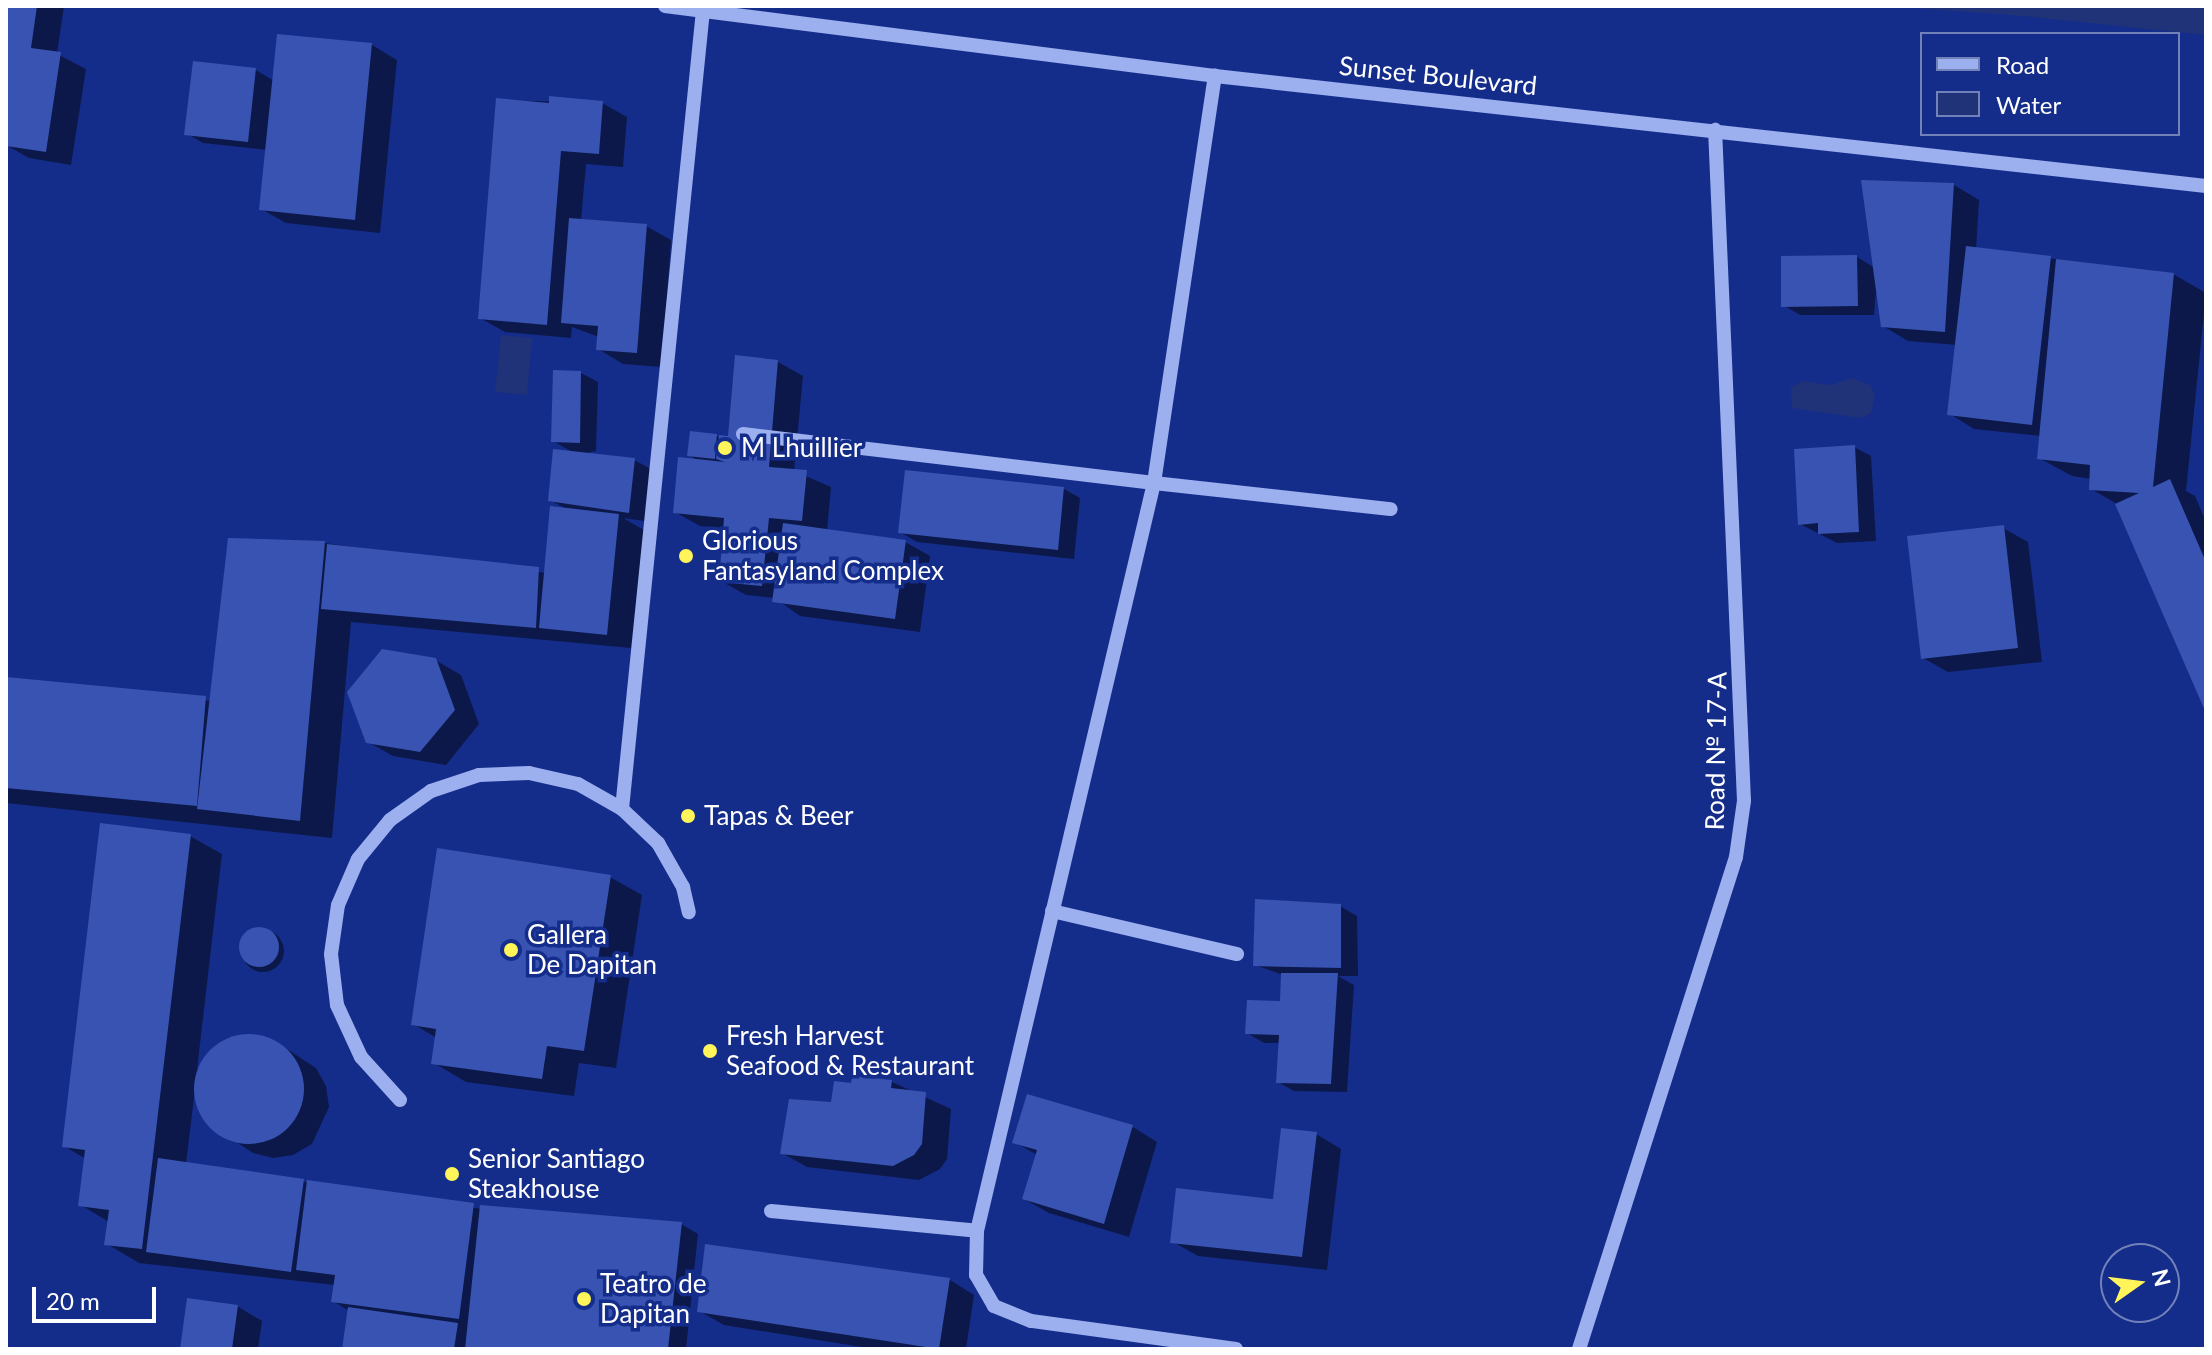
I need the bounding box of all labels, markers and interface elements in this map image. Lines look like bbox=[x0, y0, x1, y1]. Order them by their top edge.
legend bbox=[1920, 32, 2180, 136]
street label: Sunset Boulevard bbox=[1338, 50, 1538, 102]
text: Road bbox=[1996, 50, 2049, 79]
text: Water bbox=[1996, 90, 2061, 119]
place label: M Lhuillier bbox=[741, 432, 862, 464]
marker: M Lhuillier bbox=[716, 439, 734, 457]
place label: Glorious Fantasyland Complex bbox=[702, 525, 944, 586]
marker: Glorious Fantasyland Complex bbox=[677, 547, 695, 565]
street label: Road № 17-A bbox=[1699, 671, 1733, 831]
place label: Tapas & Beer bbox=[704, 800, 853, 832]
marker: Tapas & Beer bbox=[679, 807, 697, 825]
place label: Gallera De Dapitan bbox=[527, 919, 657, 980]
marker: Gallera De Dapitan bbox=[502, 941, 520, 959]
place label: Fresh Harvest Seafood & Restaurant bbox=[726, 1020, 974, 1082]
marker: Fresh Harvest Seafood & Restaurant bbox=[701, 1042, 719, 1060]
place label: Senior Santiago Steakhouse bbox=[468, 1143, 646, 1204]
marker: Senior Santiago Steakhouse bbox=[443, 1165, 461, 1183]
north arrow bbox=[2100, 1243, 2180, 1323]
text: N bbox=[2147, 1266, 2177, 1289]
place label: Teatro de Dapitan bbox=[600, 1268, 707, 1330]
scale bar bbox=[36, 1271, 160, 1321]
text: 20 m bbox=[46, 1286, 100, 1315]
marker: Teatro de Dapitan bbox=[575, 1290, 593, 1308]

